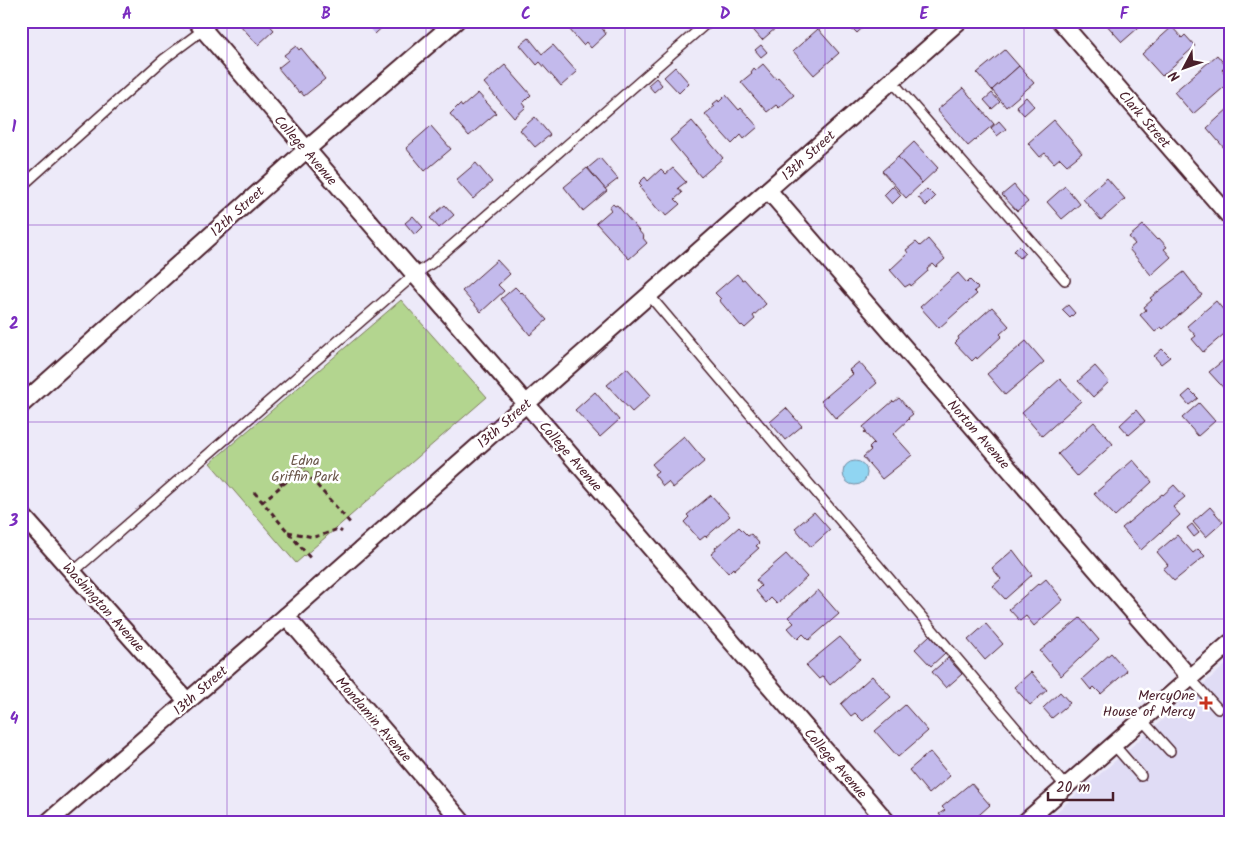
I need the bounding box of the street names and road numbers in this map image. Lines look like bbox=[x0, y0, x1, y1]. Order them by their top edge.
street label: Clark Street bbox=[1113, 86, 1176, 154]
street label: College Avenue bbox=[268, 110, 343, 191]
street label: 13th Street bbox=[777, 125, 841, 186]
street label: 12th Street bbox=[206, 181, 270, 242]
street label: 13th Street bbox=[472, 393, 537, 454]
street label: Norton Avenue bbox=[942, 395, 1015, 475]
street label: College Avenue bbox=[533, 416, 608, 497]
street label: Washington Avenue bbox=[57, 558, 150, 658]
street label: 13th Street bbox=[168, 660, 233, 721]
street label: Mondamin Avenue bbox=[330, 672, 417, 768]
street label: College Avenue bbox=[798, 723, 873, 804]

